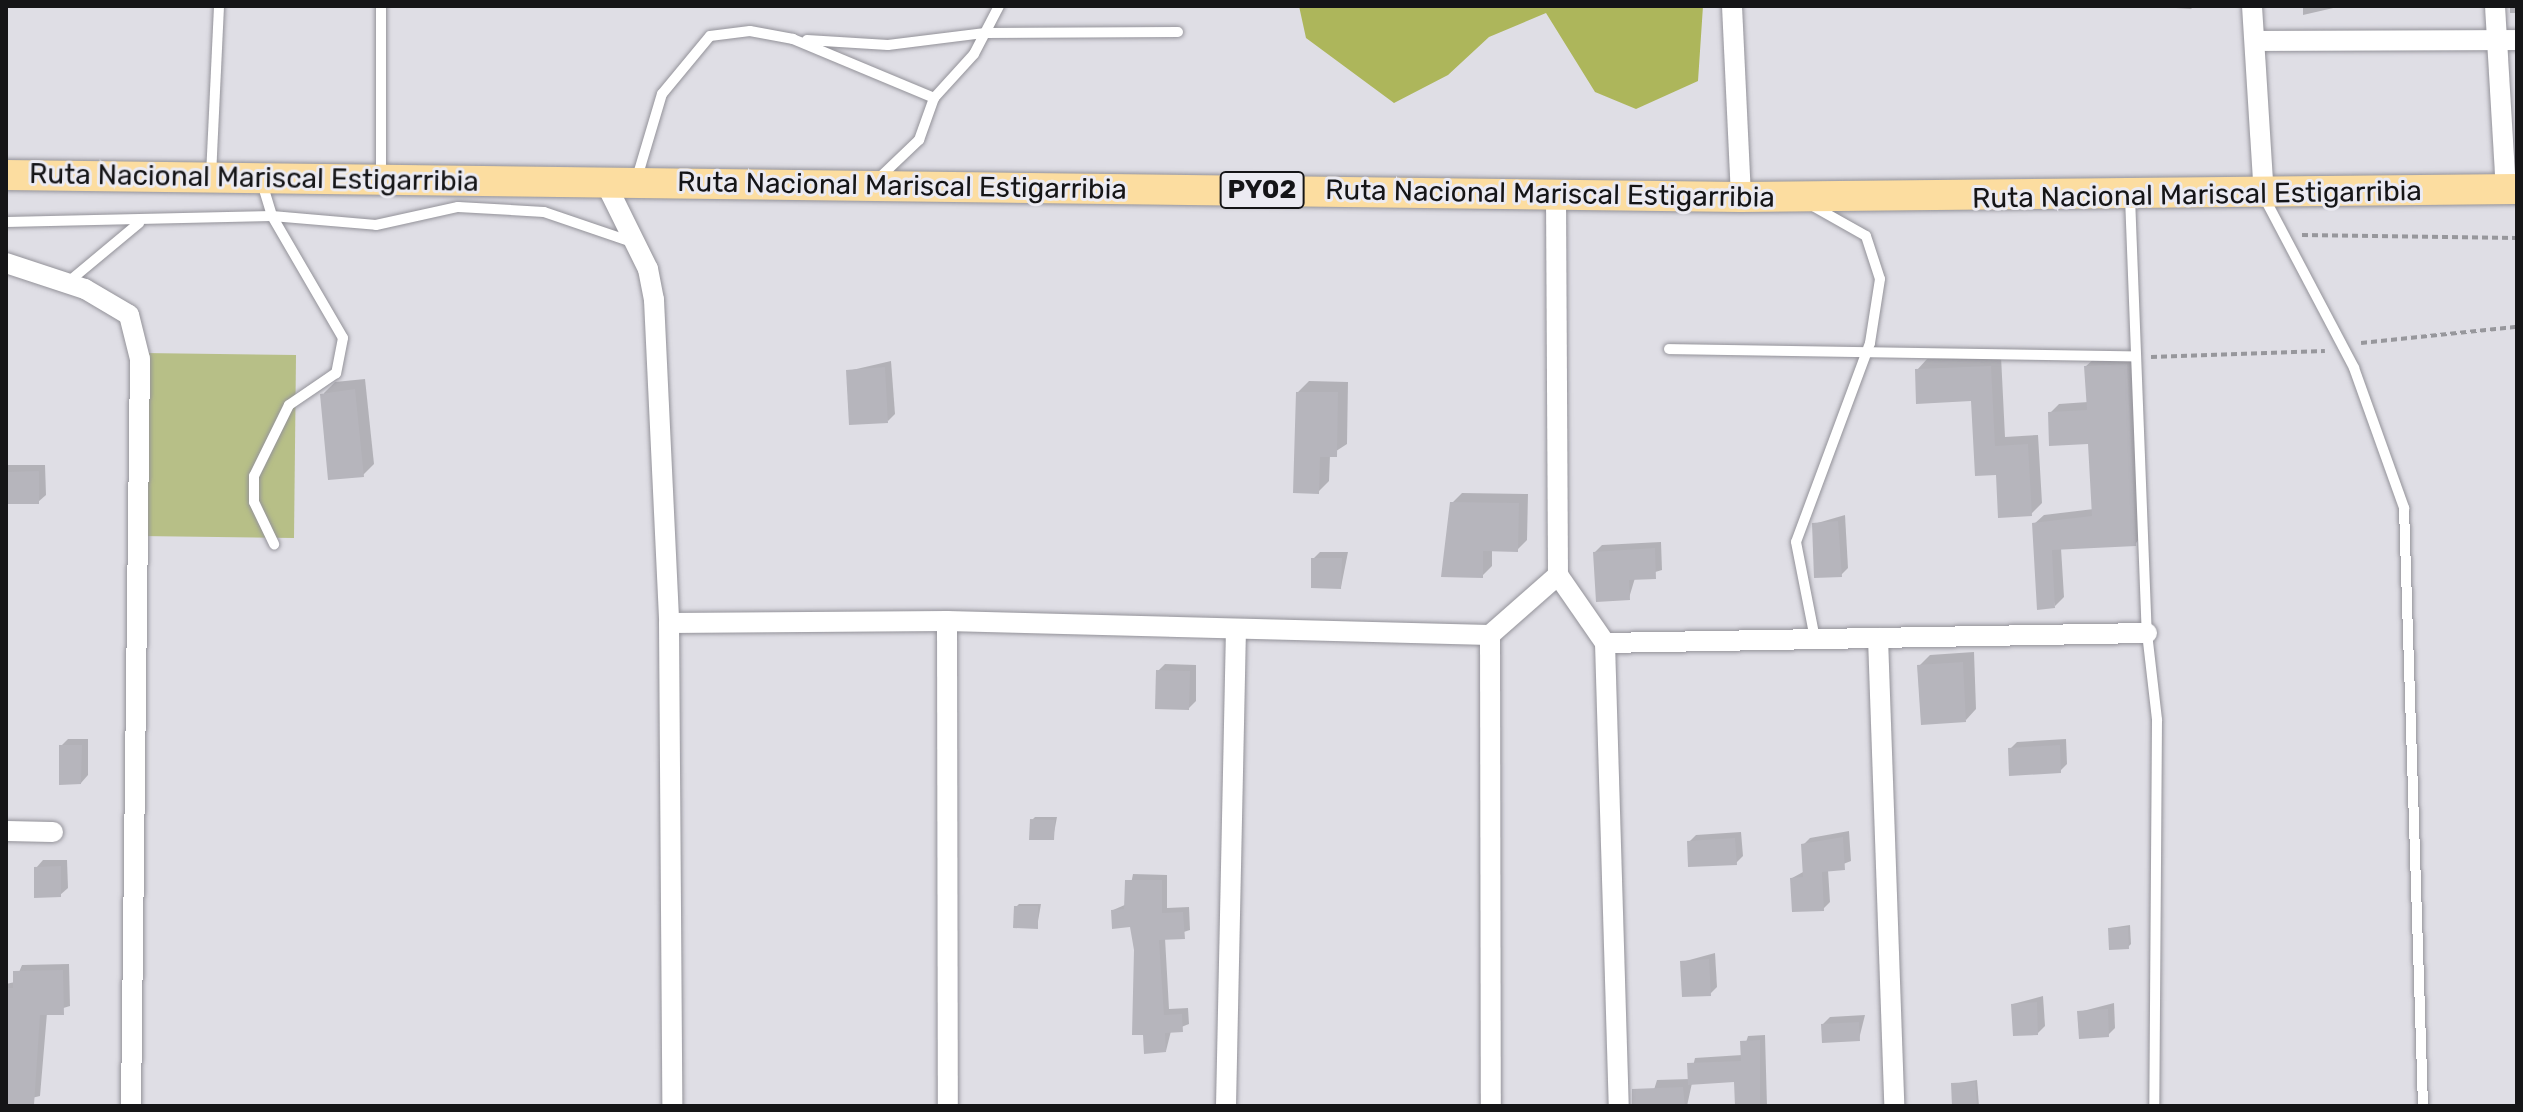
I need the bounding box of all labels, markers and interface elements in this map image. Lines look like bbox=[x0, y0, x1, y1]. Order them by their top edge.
street label: Ruta Nacional Mariscal Estigarribia bbox=[29, 157, 479, 199]
street label: Ruta Nacional Mariscal Estigarribia bbox=[677, 165, 1127, 207]
road number: PY02 bbox=[1218, 168, 1306, 212]
street label: Ruta Nacional Mariscal Estigarribia bbox=[1325, 173, 1775, 215]
street label: Ruta Nacional Mariscal Estigarribia bbox=[1972, 174, 2422, 216]

